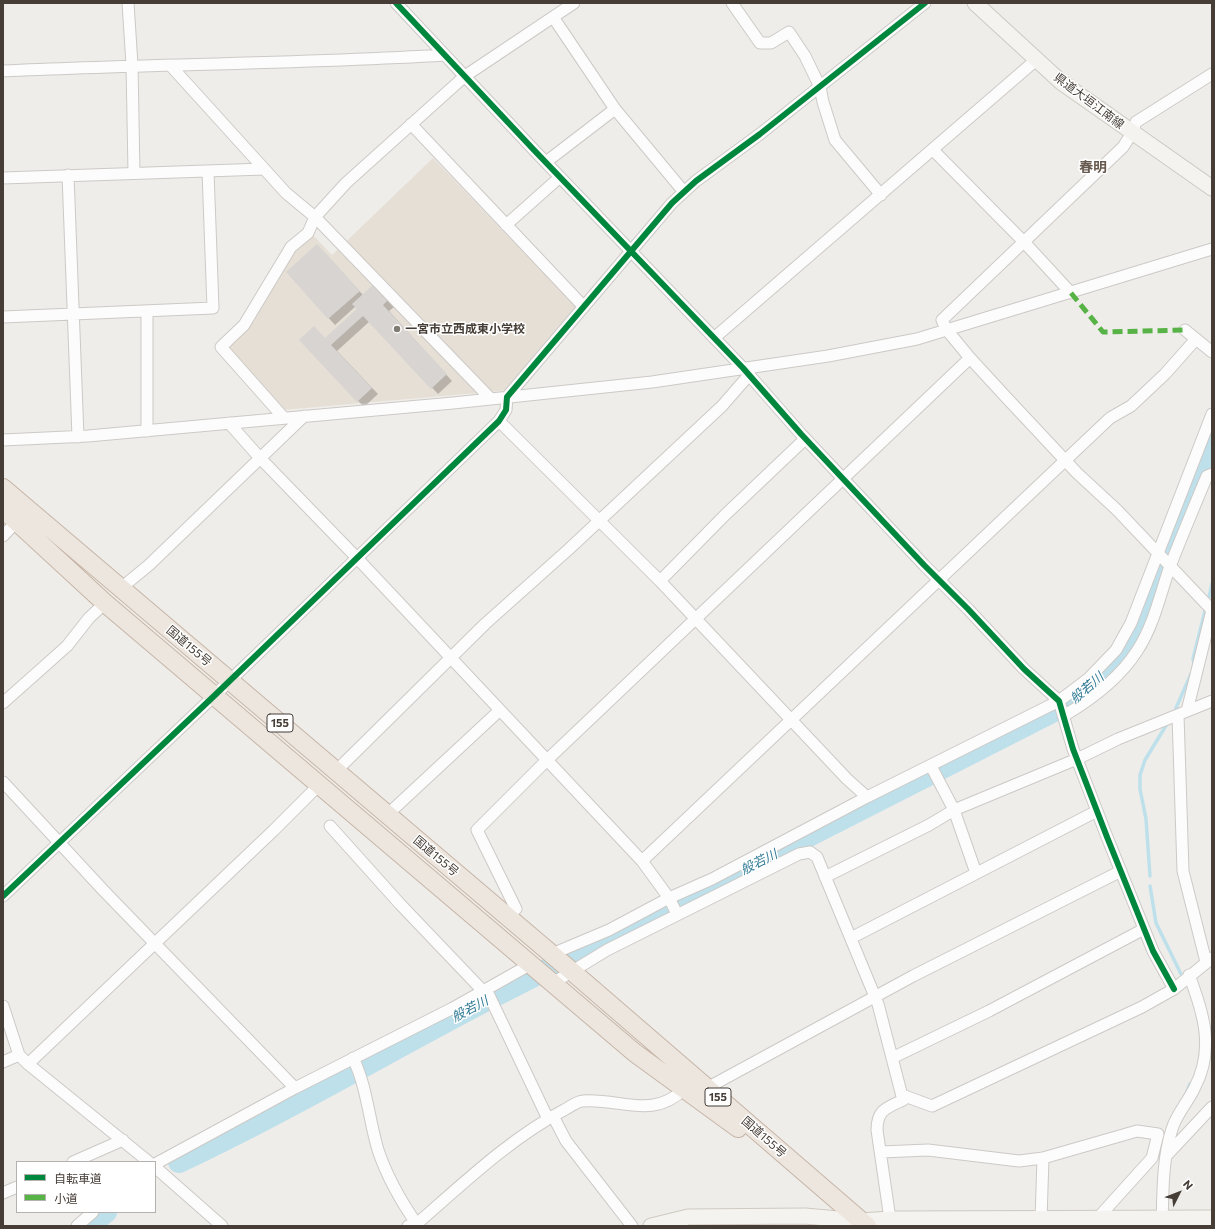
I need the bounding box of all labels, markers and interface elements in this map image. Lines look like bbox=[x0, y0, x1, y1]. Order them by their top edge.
street label: 県道大垣江南線 bbox=[1051, 70, 1127, 132]
district label: 春明 bbox=[1079, 159, 1107, 175]
place label: 一宮市立西成東小学校 bbox=[405, 322, 525, 336]
marker: 一宮市立西成東小学校 bbox=[392, 324, 402, 334]
street label: 国道155号 bbox=[163, 623, 215, 669]
water label: 般若川 bbox=[1067, 669, 1107, 707]
road number: 155 bbox=[267, 714, 293, 732]
street label: 国道155号 bbox=[410, 833, 462, 879]
water label: 般若川 bbox=[738, 846, 780, 878]
water label: 般若川 bbox=[449, 993, 491, 1025]
road number: 155 bbox=[705, 1088, 731, 1106]
street label: 国道155号 bbox=[739, 1114, 789, 1160]
legend bbox=[16, 1161, 156, 1213]
text: 自転車道 bbox=[54, 1171, 102, 1185]
north arrow bbox=[1159, 1173, 1199, 1213]
text: N bbox=[1181, 1177, 1196, 1192]
text: 小道 bbox=[54, 1191, 78, 1205]

